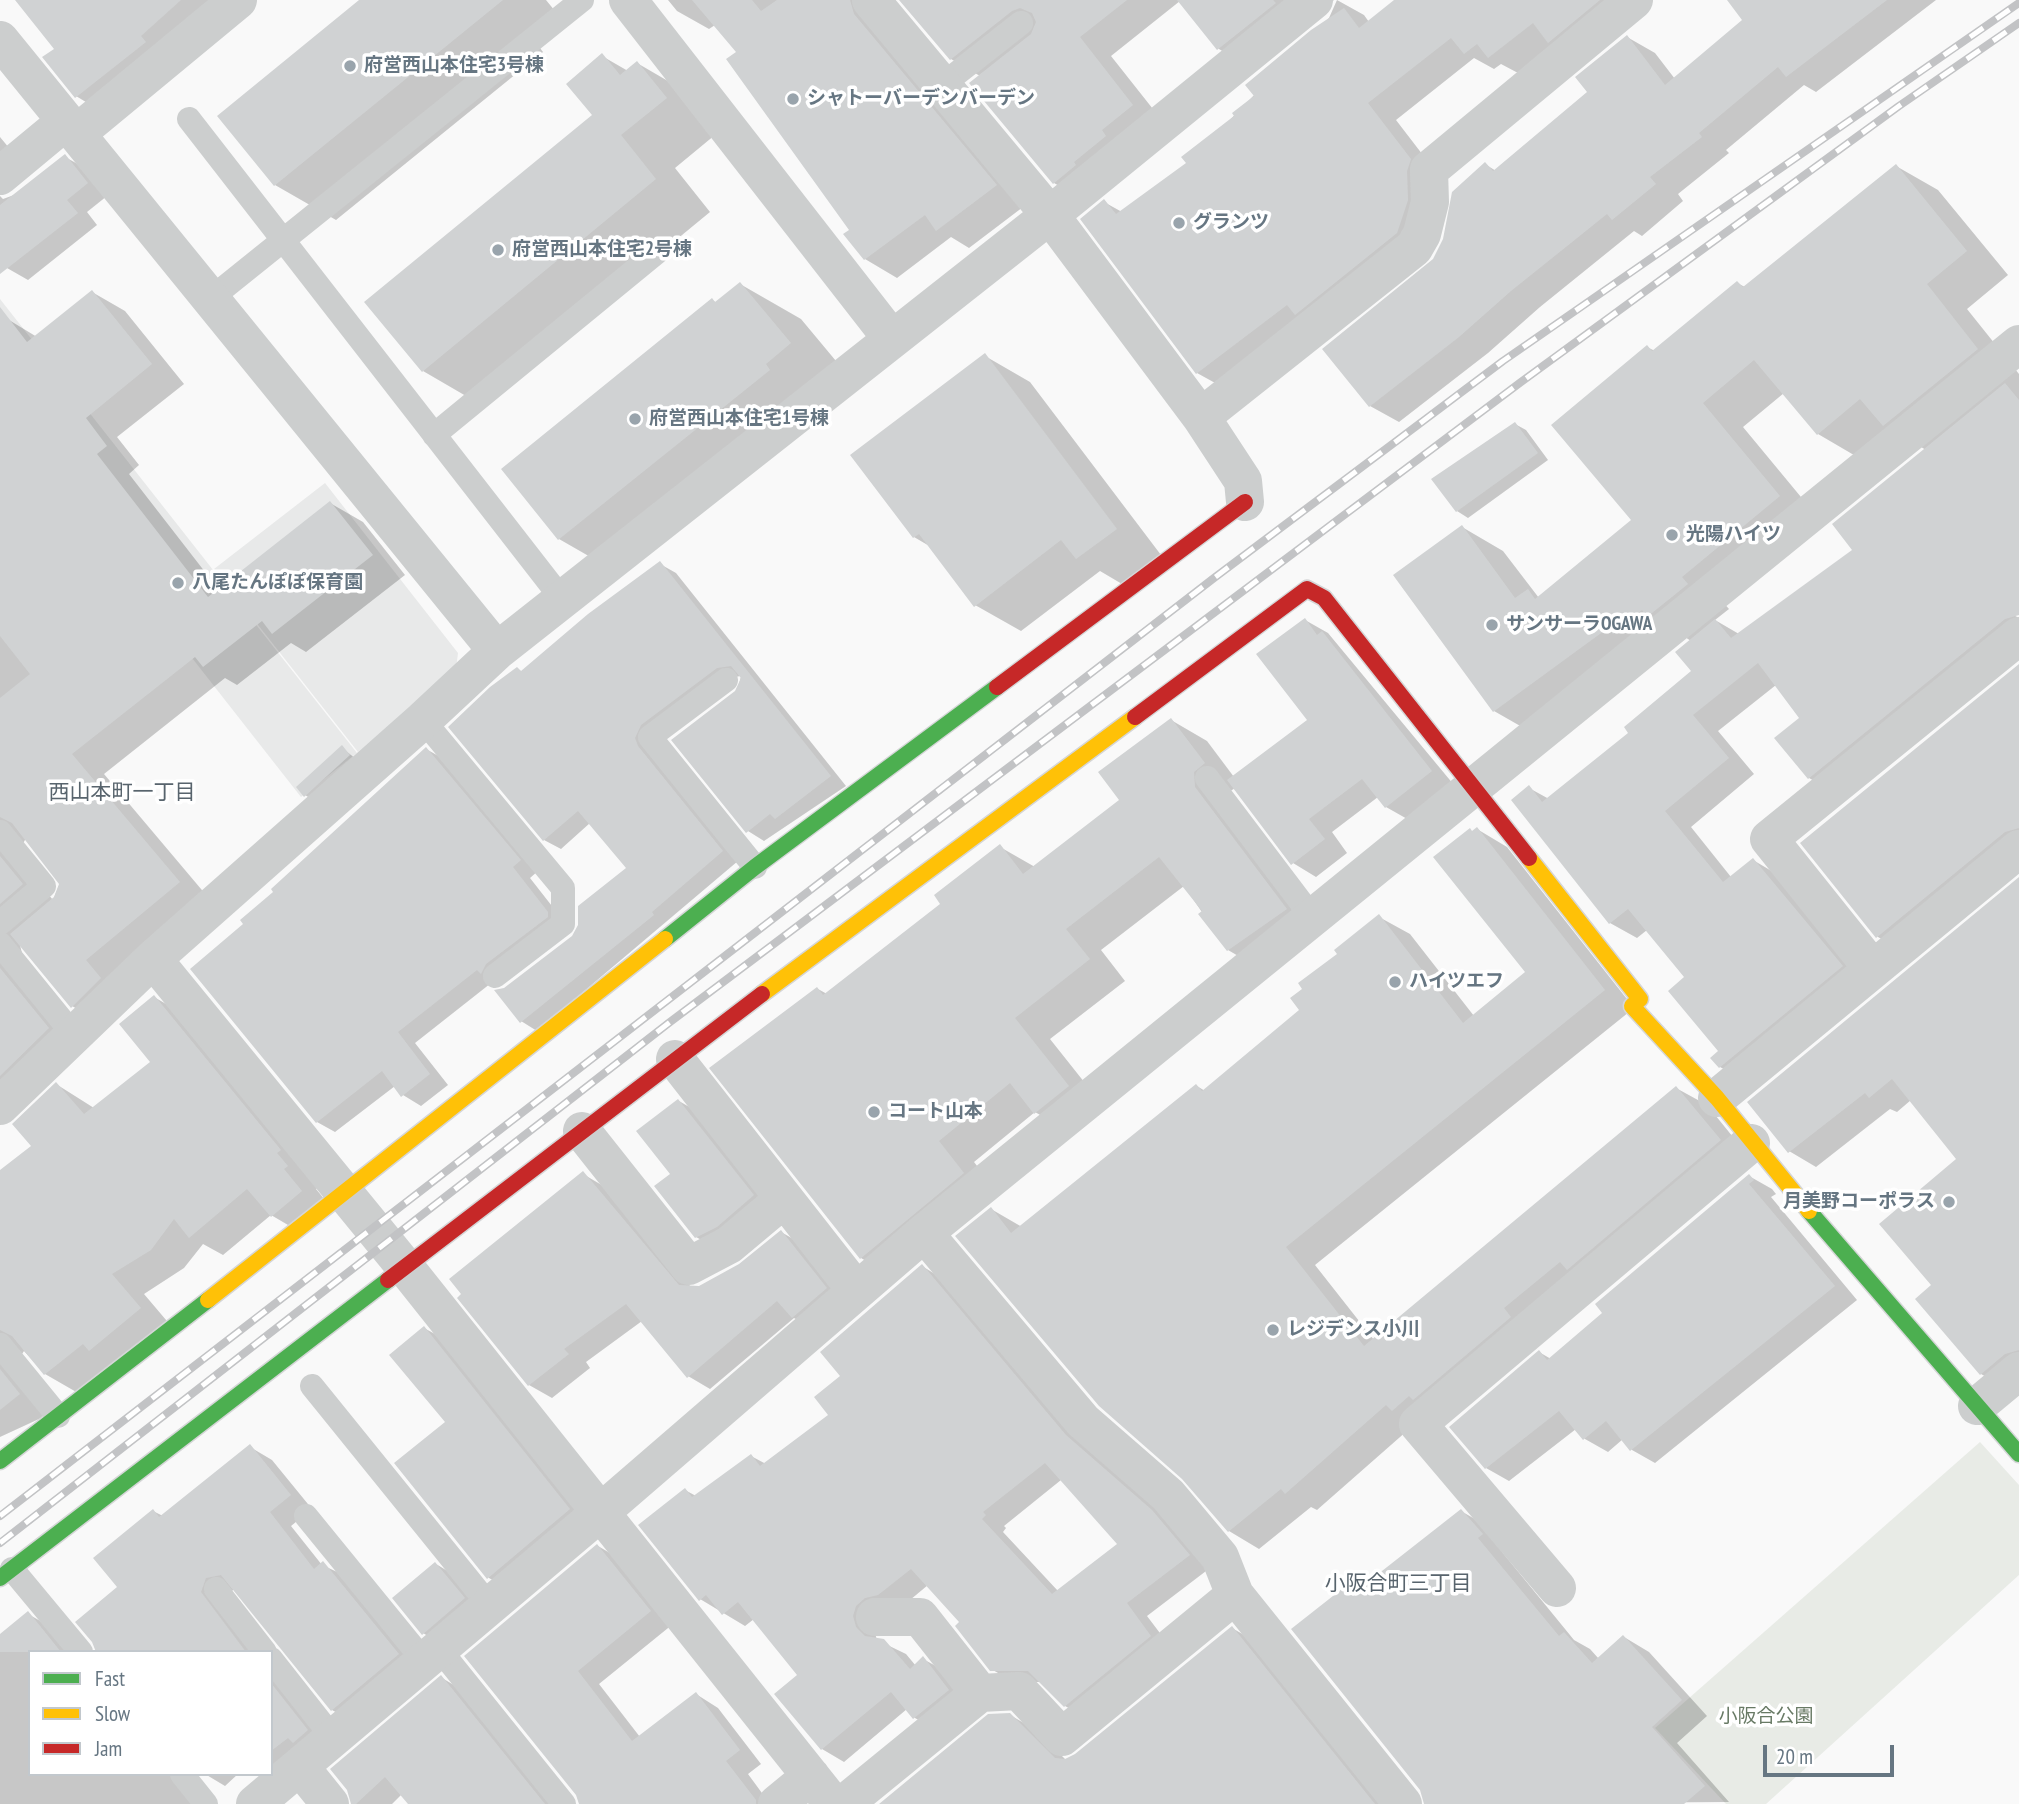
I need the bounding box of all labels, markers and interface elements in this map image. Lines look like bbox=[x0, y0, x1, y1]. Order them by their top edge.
place label: 府営西山本住宅3号棟 bbox=[364, 55, 544, 77]
marker: 府営西山本住宅3号棟 bbox=[342, 58, 358, 74]
place label: シャトーバーデンバーデン bbox=[807, 88, 1035, 110]
marker: シャトーバーデンバーデン bbox=[785, 91, 801, 107]
place label: グランツ bbox=[1193, 212, 1269, 234]
marker: グランツ bbox=[1171, 215, 1187, 231]
place label: 府営西山本住宅2号棟 bbox=[512, 239, 692, 261]
marker: 府営西山本住宅2号棟 bbox=[490, 242, 506, 258]
place label: 府営西山本住宅1号棟 bbox=[649, 408, 829, 430]
marker: 府営西山本住宅1号棟 bbox=[627, 411, 643, 427]
place label: 光陽ハイツ bbox=[1686, 524, 1781, 546]
marker: 光陽ハイツ bbox=[1664, 527, 1680, 543]
place label: 八尾たんぽぽ保育園 bbox=[192, 572, 363, 594]
marker: 八尾たんぽぽ保育園 bbox=[170, 575, 186, 591]
place label: サンサーラOGAWA bbox=[1506, 614, 1652, 636]
marker: サンサーラOGAWA bbox=[1484, 617, 1500, 633]
district label: 西山本町一丁目 bbox=[49, 780, 195, 806]
place label: ハイツエフ bbox=[1409, 971, 1504, 993]
marker: ハイツエフ bbox=[1387, 974, 1403, 990]
place label: コート山本 bbox=[888, 1101, 983, 1123]
marker: コート山本 bbox=[866, 1104, 882, 1120]
place label: 月美野コーポラス bbox=[1783, 1191, 1935, 1213]
marker: 月美野コーポラス bbox=[1941, 1194, 1957, 1210]
place label: レジデンス小川 bbox=[1287, 1319, 1420, 1341]
marker: レジデンス小川 bbox=[1265, 1322, 1281, 1338]
district label: 小阪合町三丁目 bbox=[1325, 1571, 1471, 1597]
legend bbox=[28, 1650, 273, 1776]
text: Fast bbox=[95, 1665, 125, 1692]
text: Slow bbox=[95, 1700, 130, 1727]
park label: 小阪合公園 bbox=[1719, 1706, 1813, 1728]
scale bar bbox=[1767, 1730, 1898, 1774]
text: Jam bbox=[95, 1735, 122, 1762]
text: 20 m bbox=[1776, 1743, 1813, 1770]

